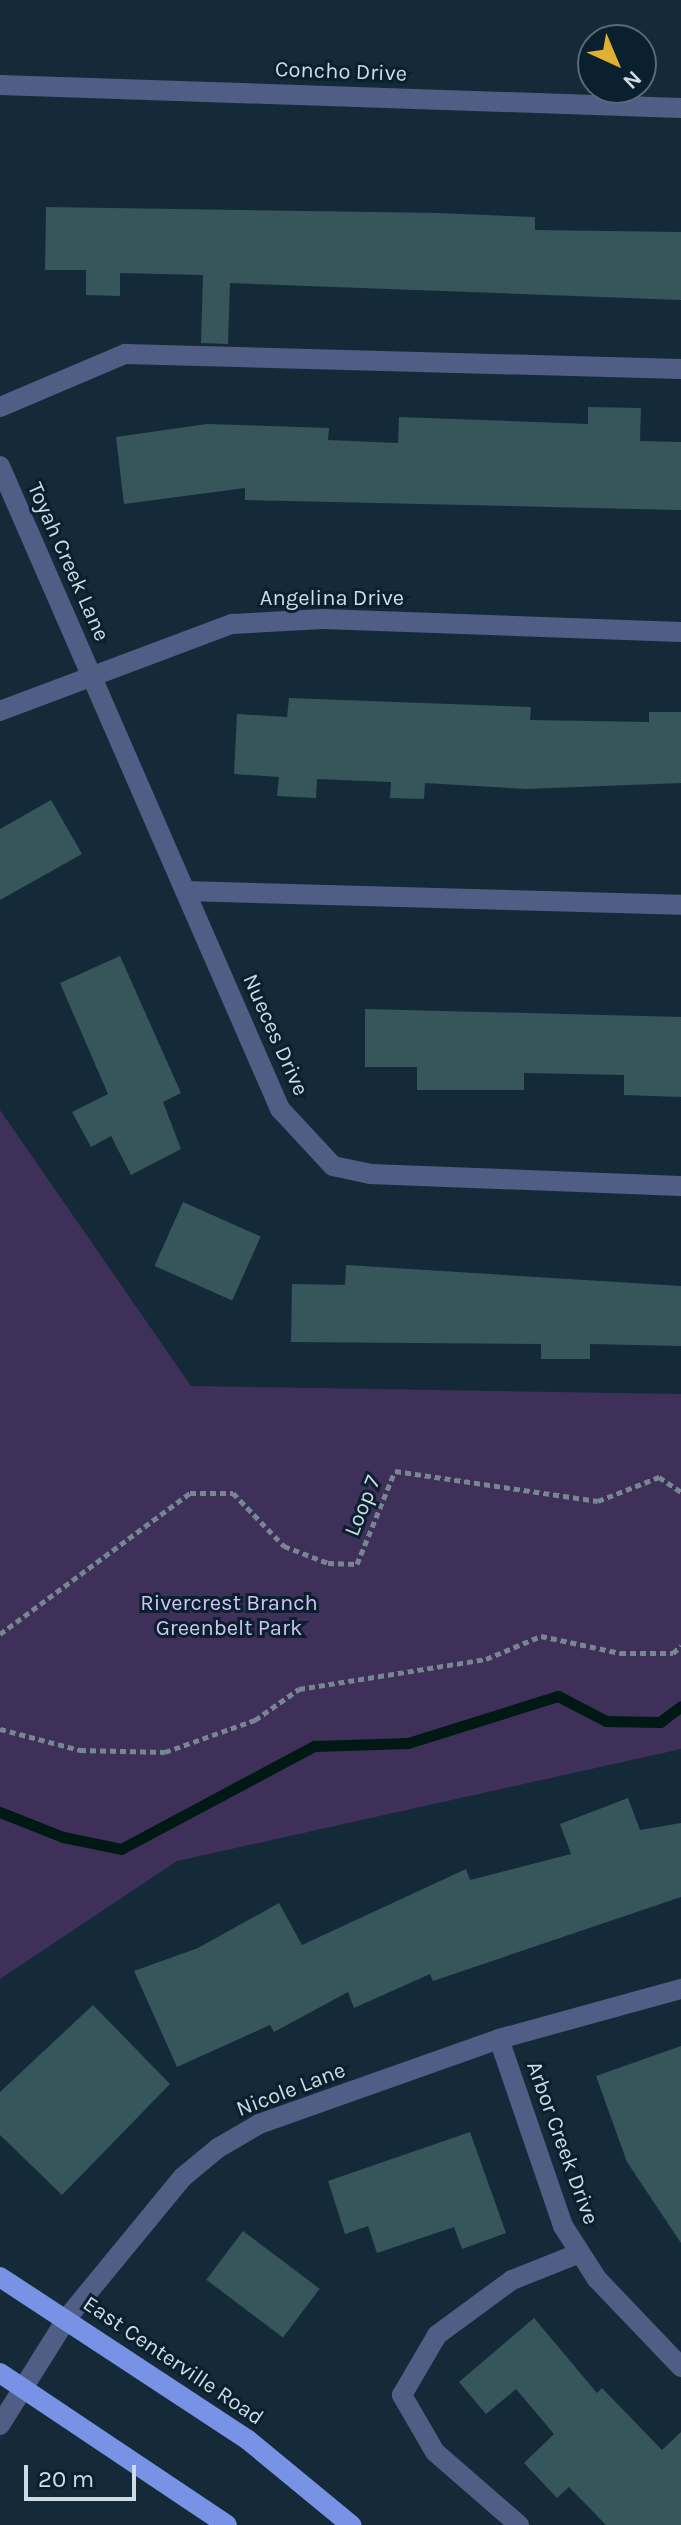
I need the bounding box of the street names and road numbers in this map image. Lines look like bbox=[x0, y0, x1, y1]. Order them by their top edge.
street label: Concho Drive bbox=[275, 57, 407, 87]
street label: Toyah Creek Lane bbox=[21, 479, 115, 645]
street label: Angelina Drive bbox=[260, 586, 404, 612]
street label: Nueces Drive bbox=[236, 970, 314, 1100]
street label: Loop 7 bbox=[339, 1472, 387, 1540]
street label: Nicole Lane bbox=[233, 2057, 349, 2123]
street label: Arbor Creek Drive bbox=[520, 2058, 604, 2228]
street label: East Centerville Road bbox=[78, 2291, 268, 2431]

